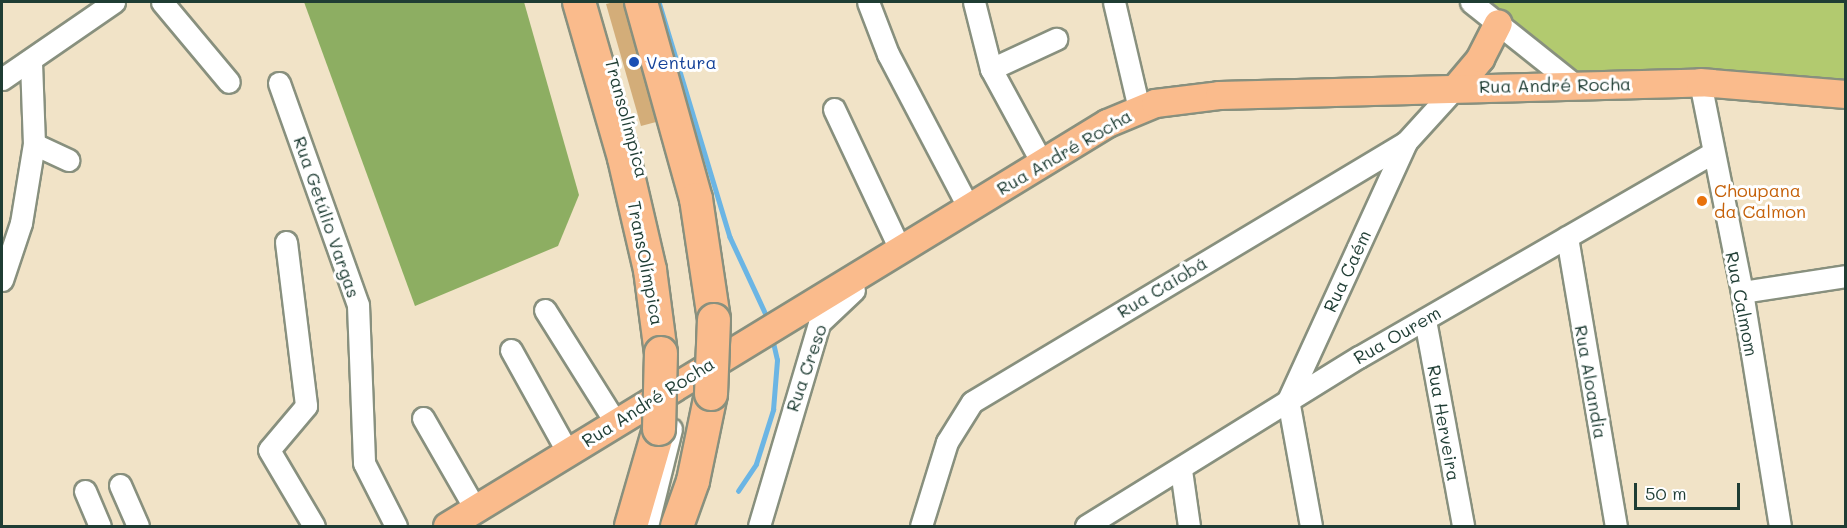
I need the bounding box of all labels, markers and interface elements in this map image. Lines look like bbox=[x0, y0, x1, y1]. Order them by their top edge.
place label: Ventura bbox=[646, 51, 717, 73]
marker: Ventura bbox=[627, 55, 641, 69]
street label: Transolímpica bbox=[601, 56, 653, 180]
street label: Rua André Rocha bbox=[1479, 73, 1631, 97]
street label: Rua André Rocha bbox=[993, 105, 1135, 199]
street label: Rua Getúlio Vargas bbox=[289, 133, 365, 301]
place label: Choupana da Calmon bbox=[1714, 180, 1806, 222]
marker: Choupana da Calmon bbox=[1695, 194, 1709, 208]
street label: TransOlímpica bbox=[623, 199, 669, 327]
street label: Rua Caém bbox=[1319, 227, 1375, 315]
street label: Rua Calmom bbox=[1721, 250, 1763, 358]
street label: Rua Caiobá bbox=[1113, 252, 1211, 322]
street label: Rua Ourem bbox=[1350, 301, 1444, 369]
street label: Rua Creso bbox=[781, 322, 831, 414]
street label: Rua Aloandia bbox=[1570, 323, 1612, 441]
street label: Rua André Rocha bbox=[578, 352, 718, 452]
street label: Rua Herveira bbox=[1423, 363, 1465, 483]
scale bar bbox=[1637, 471, 1744, 509]
text: 50 m bbox=[1645, 481, 1687, 505]

